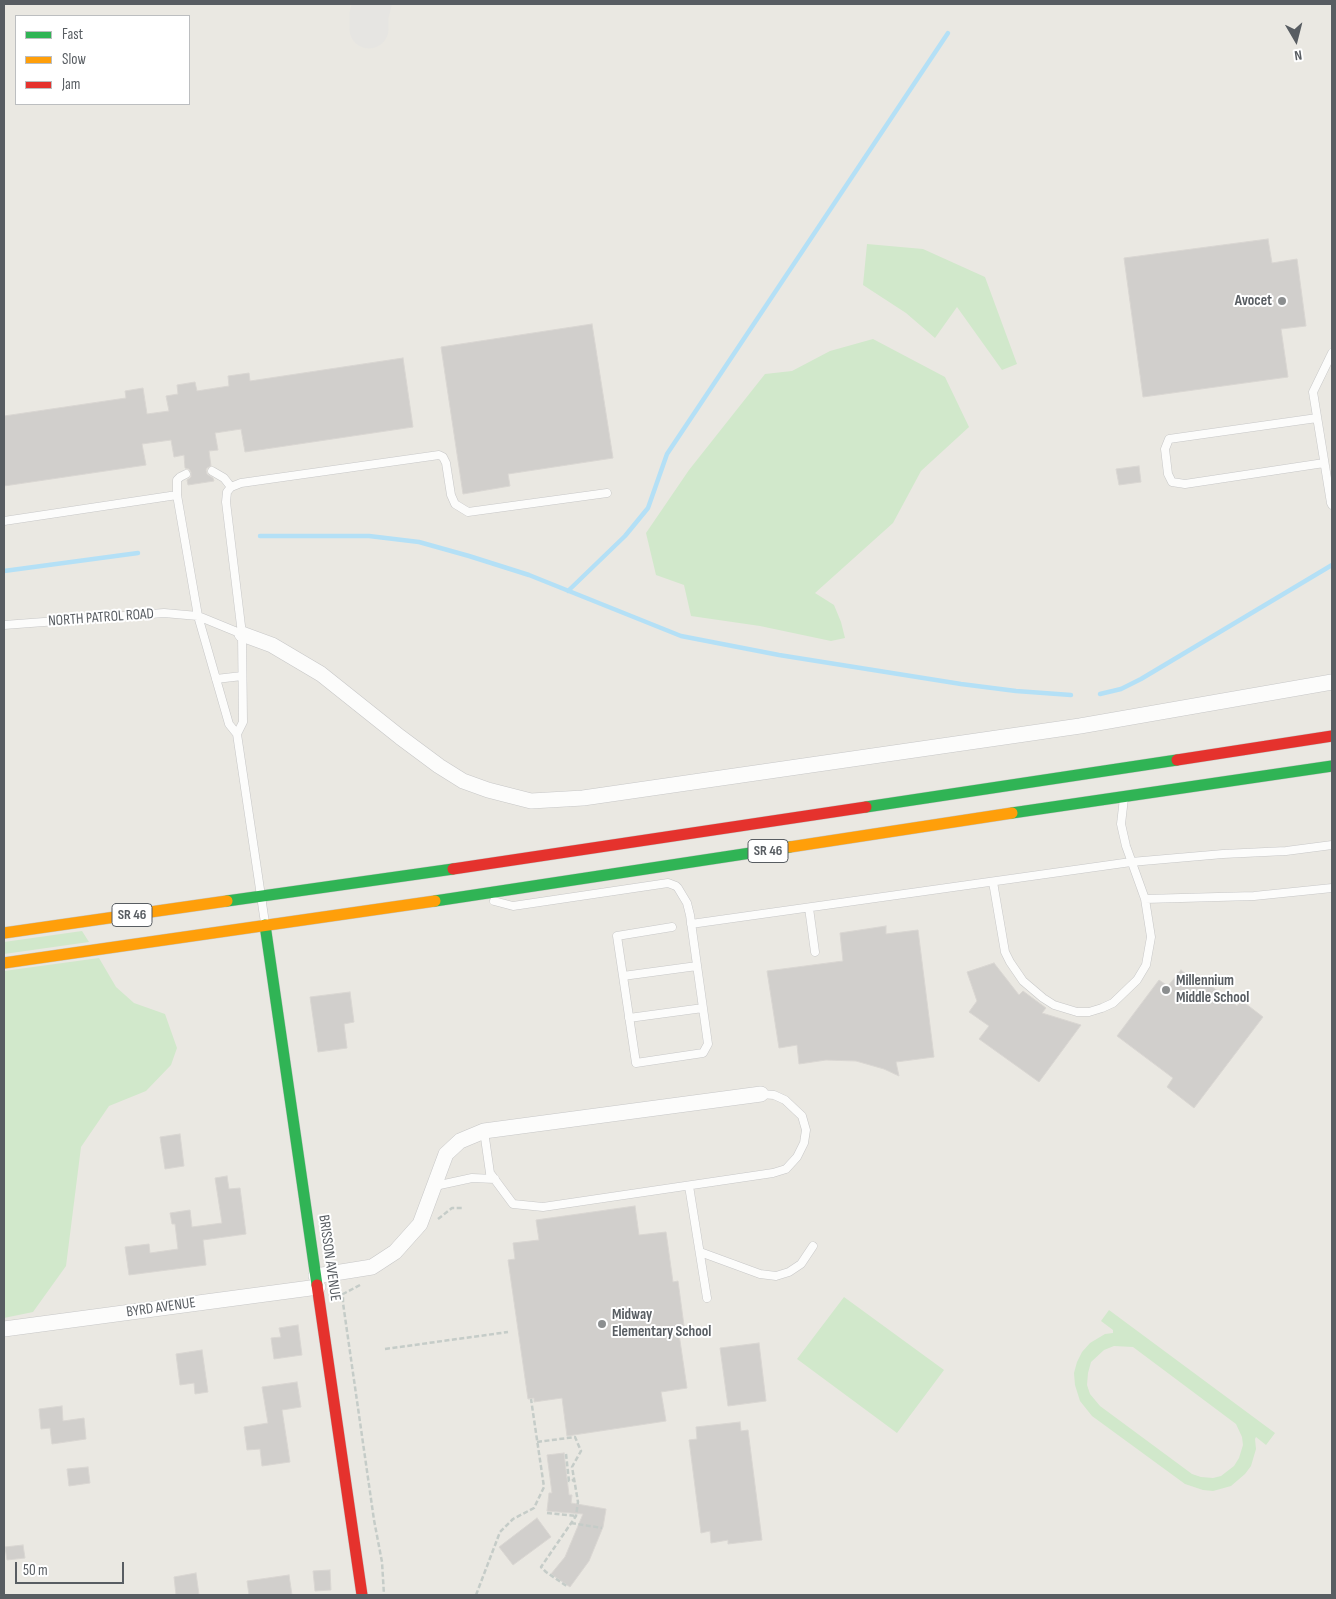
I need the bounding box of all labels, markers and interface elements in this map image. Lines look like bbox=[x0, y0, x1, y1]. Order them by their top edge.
legend bbox=[15, 15, 190, 105]
north arrow bbox=[1271, 15, 1321, 65]
text: Fast bbox=[62, 25, 83, 44]
text: N bbox=[1293, 46, 1303, 64]
text: Slow bbox=[62, 50, 86, 69]
text: Jam bbox=[62, 75, 80, 94]
place label: Avocet bbox=[1235, 292, 1272, 310]
marker: Avocet bbox=[1276, 295, 1288, 307]
street label: NORTH PATROL ROAD bbox=[48, 605, 154, 631]
road number: SR 46 bbox=[748, 839, 788, 862]
road number: SR 46 bbox=[112, 904, 152, 926]
place label: Millennium Middle School bbox=[1176, 972, 1249, 1007]
marker: Millennium Middle School bbox=[1160, 984, 1172, 996]
street label: BRISSON AVENUE bbox=[314, 1214, 344, 1302]
street label: BYRD AVENUE bbox=[125, 1294, 197, 1322]
place label: Midway Elementary School bbox=[612, 1306, 711, 1341]
marker: Midway Elementary School bbox=[596, 1318, 608, 1330]
scale bar bbox=[18, 1552, 126, 1584]
text: 50 m bbox=[23, 1561, 48, 1580]

